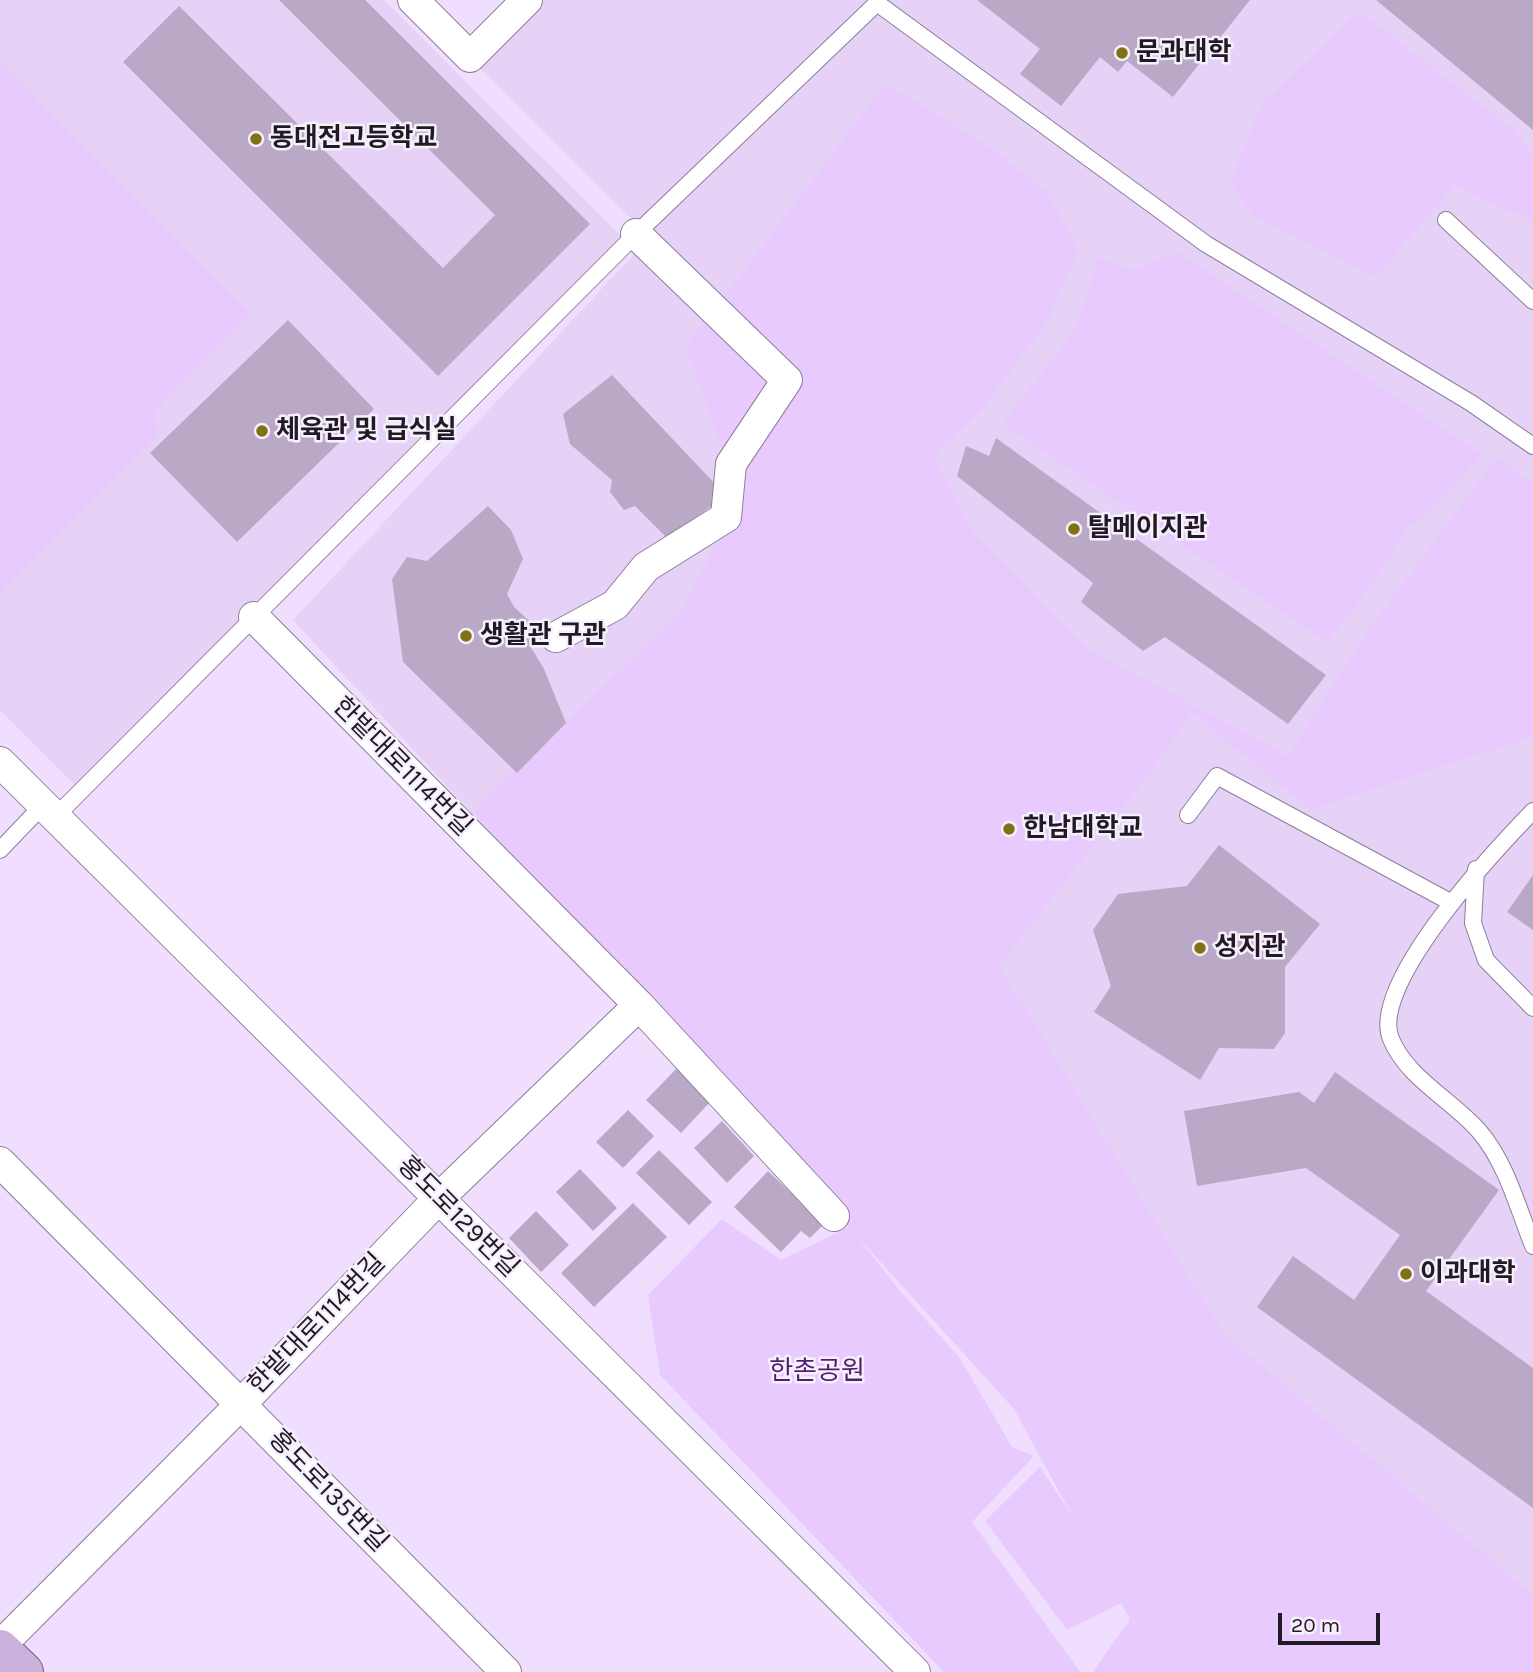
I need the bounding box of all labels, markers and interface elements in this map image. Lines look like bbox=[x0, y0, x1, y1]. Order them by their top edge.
place label: 문과대학 bbox=[1136, 37, 1232, 69]
marker: 문과대학 bbox=[1114, 45, 1130, 61]
place label: 동대전고등학교 bbox=[270, 123, 437, 155]
marker: 동대전고등학교 bbox=[248, 131, 264, 147]
place label: 체육관 및 급식실 bbox=[276, 415, 457, 447]
marker: 체육관 및 급식실 bbox=[254, 423, 270, 439]
place label: 탈메이지관 bbox=[1088, 513, 1208, 545]
marker: 탈메이지관 bbox=[1066, 521, 1082, 537]
place label: 생활관 구관 bbox=[480, 620, 606, 652]
marker: 생활관 구관 bbox=[458, 628, 474, 644]
street label: 한밭대로1114번길 bbox=[326, 691, 478, 843]
place label: 한남대학교 bbox=[1023, 813, 1143, 845]
marker: 한남대학교 bbox=[1001, 821, 1017, 837]
place label: 성지관 bbox=[1214, 932, 1286, 964]
marker: 성지관 bbox=[1192, 940, 1208, 956]
street label: 홍도로129번길 bbox=[391, 1150, 525, 1284]
street label: 한밭대로1114번길 bbox=[242, 1247, 392, 1401]
place label: 이과대학 bbox=[1420, 1258, 1516, 1290]
marker: 이과대학 bbox=[1398, 1266, 1414, 1282]
park label: 한촌공원 bbox=[769, 1356, 865, 1388]
street label: 홍도로135번길 bbox=[262, 1423, 394, 1559]
scale bar bbox=[1281, 1598, 1382, 1642]
text: 20 m bbox=[1291, 1613, 1340, 1637]

